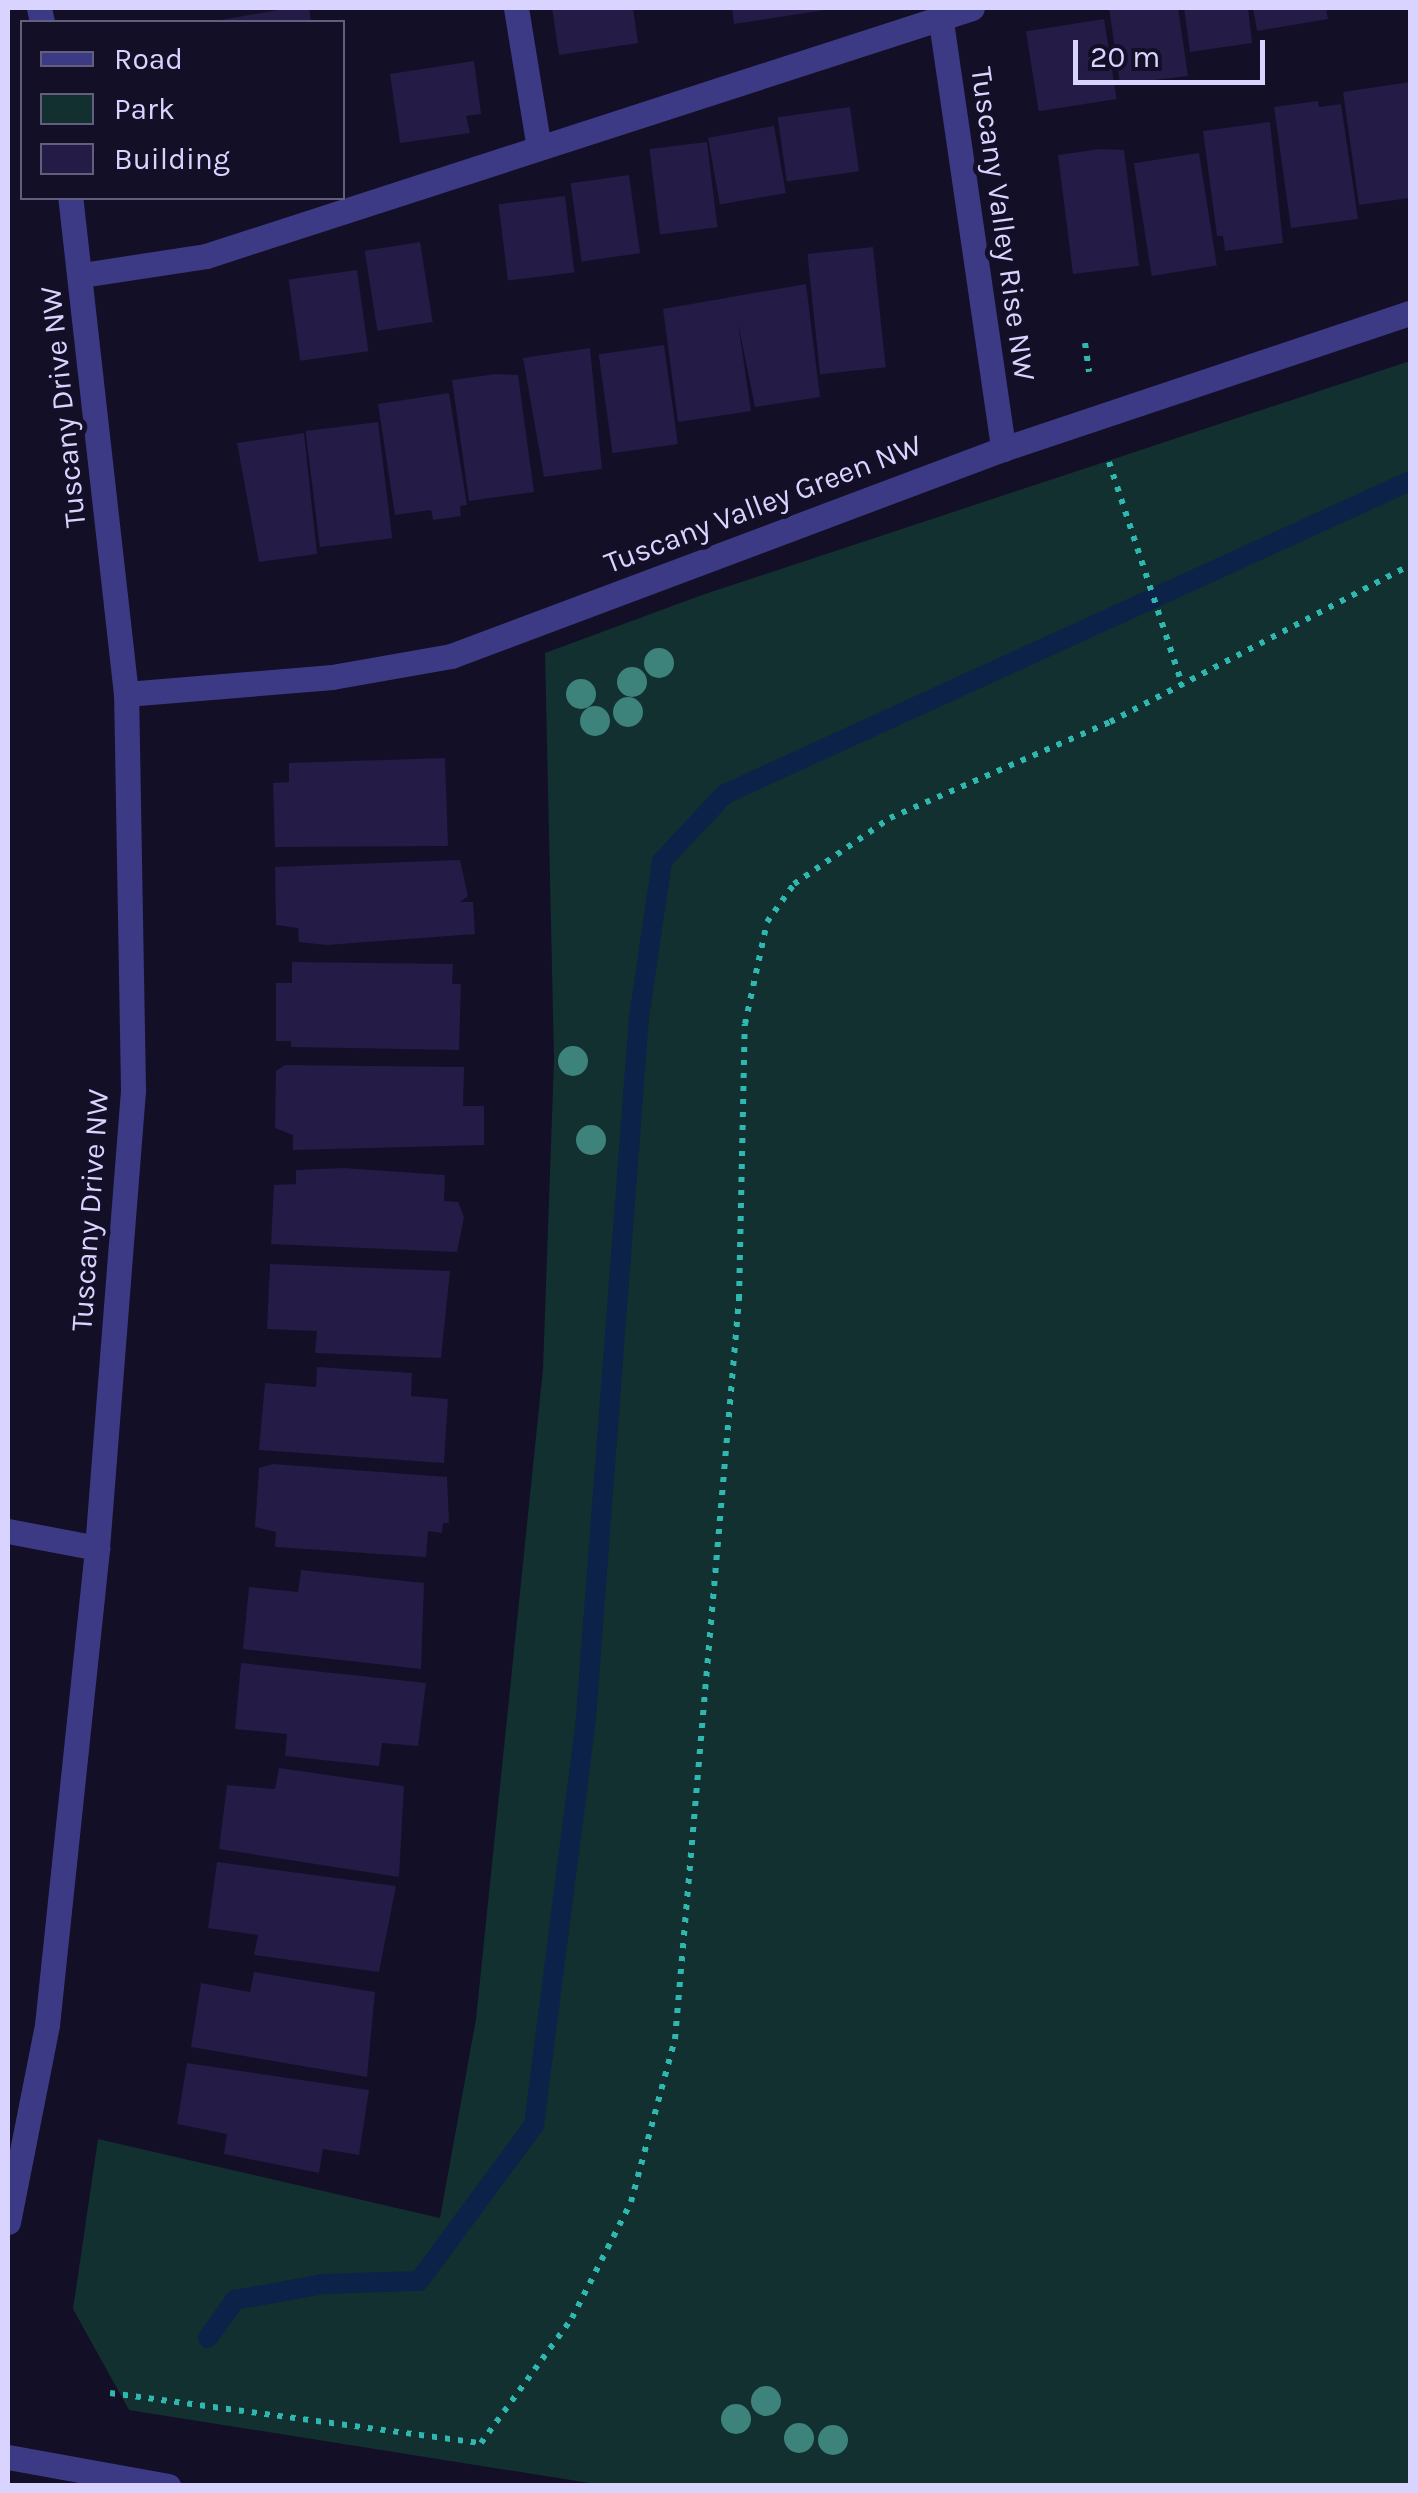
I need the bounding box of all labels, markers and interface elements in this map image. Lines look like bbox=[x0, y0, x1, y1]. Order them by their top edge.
legend bbox=[20, 20, 345, 200]
scale bar bbox=[1078, 20, 1270, 82]
text: 20 m bbox=[1090, 39, 1160, 75]
text: Road bbox=[114, 41, 183, 77]
street label: Tuscany Valley Rise NW bbox=[963, 65, 1043, 383]
text: Park bbox=[114, 91, 175, 127]
text: Building bbox=[114, 141, 230, 177]
street label: Tuscany Drive NW bbox=[32, 284, 94, 530]
street label: Tuscany Valley Green NW bbox=[599, 427, 927, 581]
street label: Tuscany Drive NW bbox=[64, 1088, 116, 1332]

